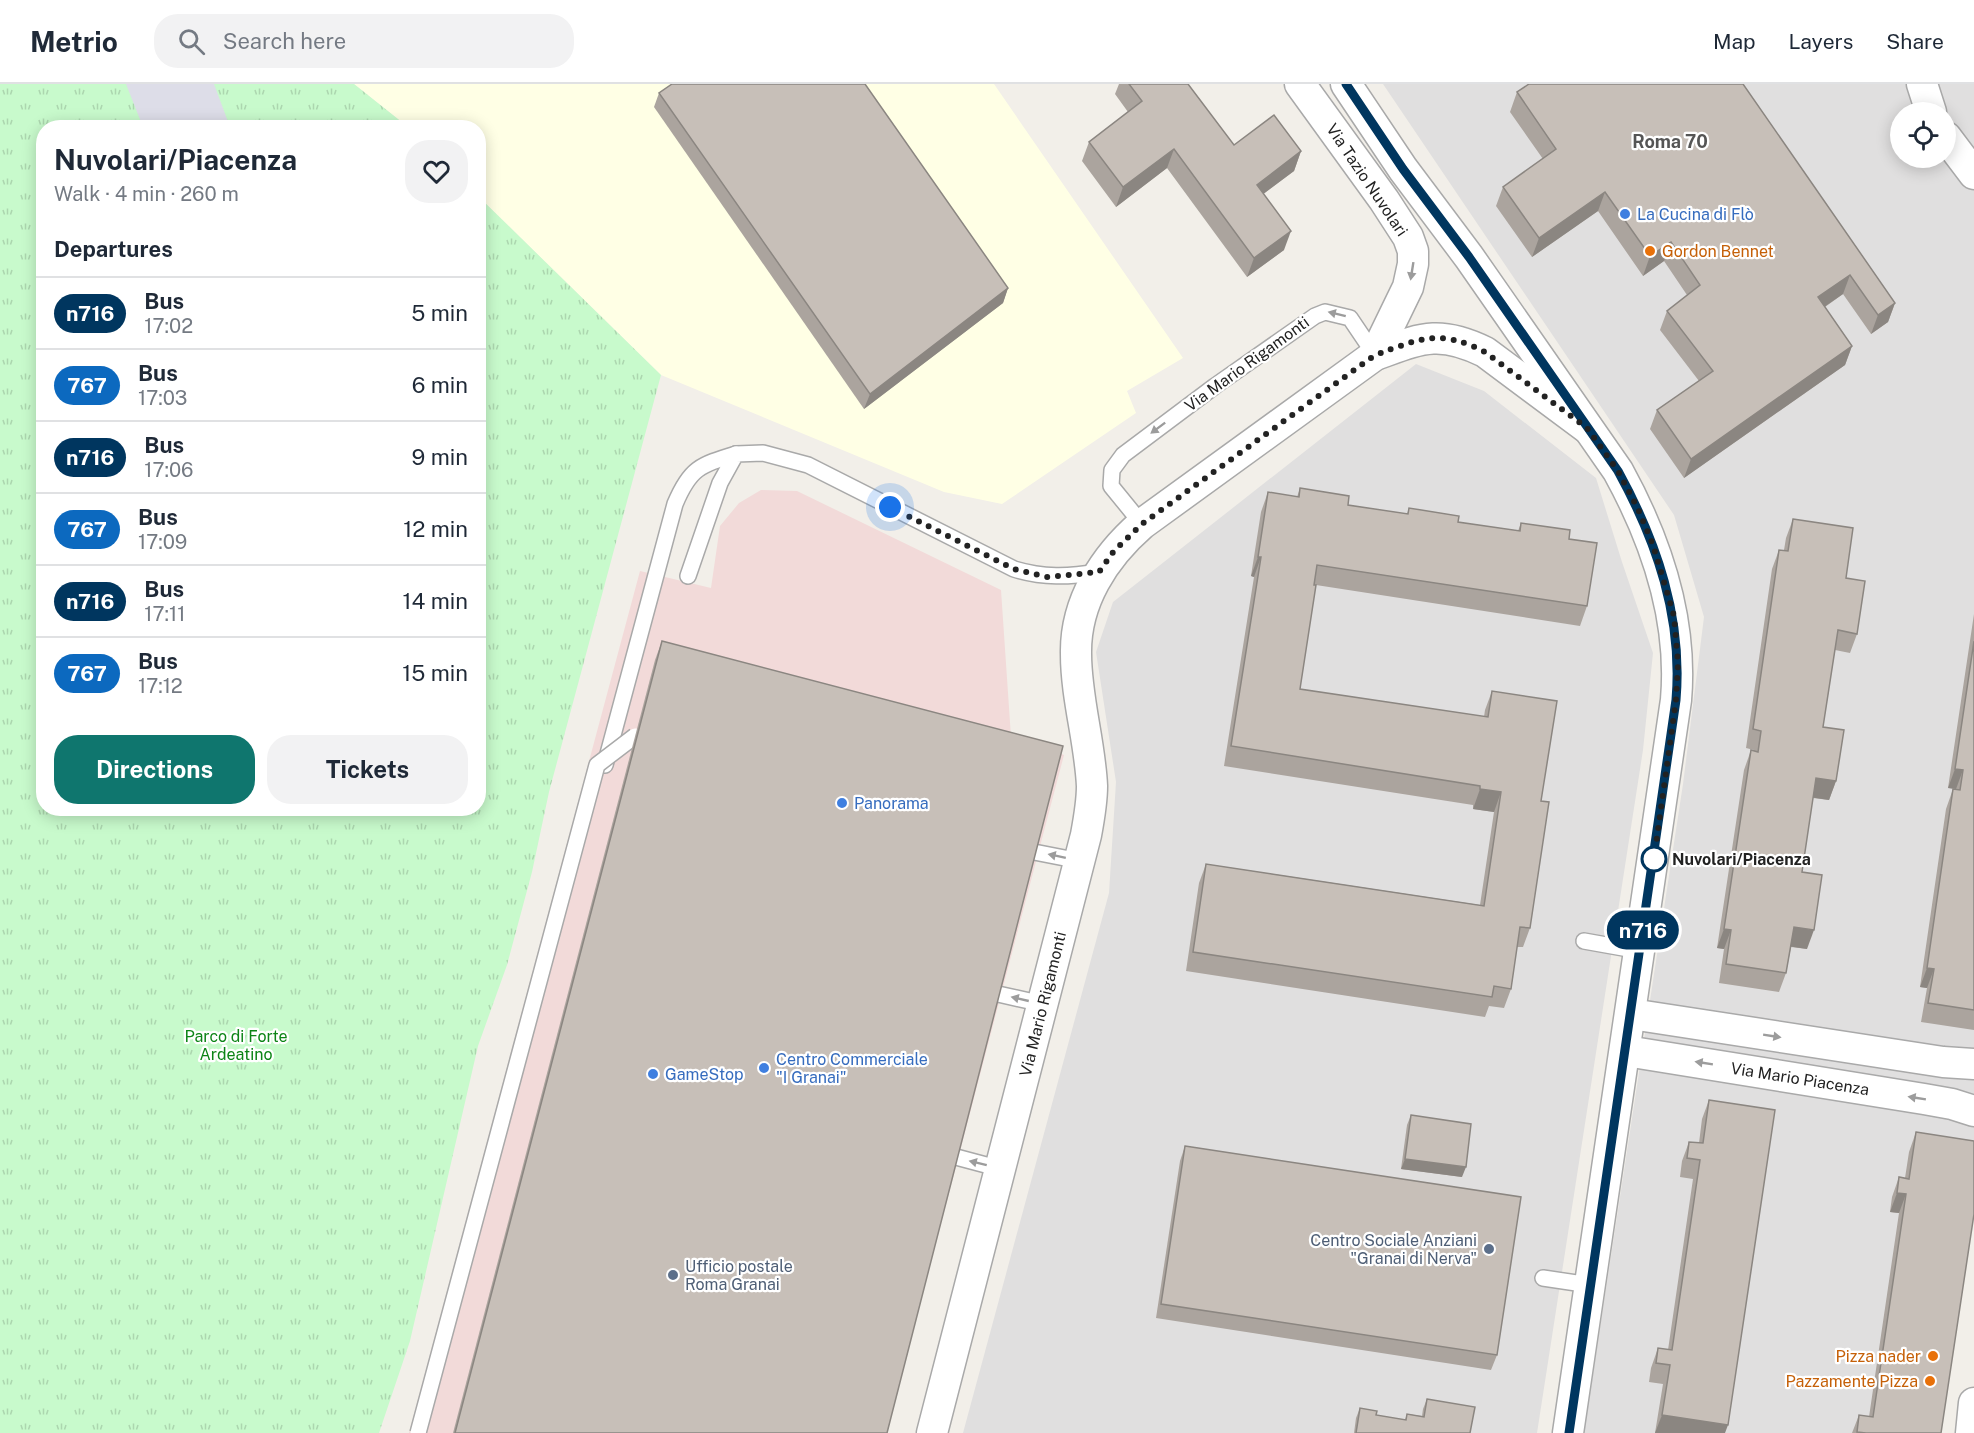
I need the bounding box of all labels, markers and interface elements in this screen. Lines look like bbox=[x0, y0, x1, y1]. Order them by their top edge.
search box bbox=[154, 14, 574, 68]
text: Metrio bbox=[30, 25, 118, 58]
icon: search bbox=[175, 25, 208, 58]
text: Search here bbox=[223, 28, 346, 54]
text: Map bbox=[1713, 29, 1756, 54]
text: Layers bbox=[1789, 29, 1853, 54]
text: Share bbox=[1886, 29, 1944, 54]
map controls bbox=[1890, 102, 1956, 168]
button: locate bbox=[1890, 102, 1956, 168]
street label: Via Tazio Nuvolari bbox=[1322, 120, 1412, 240]
district label: Roma 70 bbox=[1632, 131, 1708, 152]
button: heart bbox=[405, 140, 468, 203]
text: Nuvolari/Piacenza bbox=[54, 143, 297, 176]
text: Walk · 4 min · 260 m bbox=[54, 182, 239, 206]
place label: La Cucina di Flò bbox=[1637, 205, 1754, 224]
marker: La Cucina di Flò bbox=[1618, 207, 1632, 221]
text: Departures bbox=[54, 236, 173, 262]
place label: Gordon Bennet bbox=[1662, 242, 1774, 261]
marker: Gordon Bennet bbox=[1643, 244, 1657, 258]
one-way arrow bbox=[1407, 262, 1416, 281]
text: Bus bbox=[144, 288, 184, 314]
text: 5 min bbox=[411, 300, 468, 326]
text: n716 bbox=[66, 301, 114, 326]
one-way arrow bbox=[1328, 309, 1346, 319]
street label: Via Mario Rigamonti bbox=[1181, 313, 1313, 415]
text: 17:02 bbox=[144, 314, 193, 338]
text: Bus bbox=[138, 360, 178, 386]
text: 6 min bbox=[412, 372, 468, 398]
text: 767 bbox=[67, 373, 107, 398]
text: 17:03 bbox=[138, 386, 187, 410]
one-way arrow bbox=[1151, 422, 1167, 434]
text: Bus bbox=[144, 432, 184, 458]
text: 9 min bbox=[412, 444, 468, 470]
text: n716 bbox=[66, 445, 114, 470]
text: 17:06 bbox=[144, 458, 194, 482]
your location bbox=[875, 492, 905, 522]
text: Bus bbox=[138, 504, 178, 530]
text: 12 min bbox=[403, 516, 468, 542]
text: 767 bbox=[67, 517, 107, 542]
text: 17:09 bbox=[138, 530, 187, 554]
text: Bus bbox=[144, 576, 184, 602]
text: 14 min bbox=[403, 588, 468, 614]
text: n716 bbox=[66, 589, 114, 614]
text: 17:11 bbox=[144, 602, 185, 626]
text: Bus bbox=[138, 648, 178, 674]
text: 15 min bbox=[402, 660, 468, 686]
text: 767 bbox=[67, 661, 107, 686]
text: 17:12 bbox=[138, 674, 183, 698]
button: Directions bbox=[54, 735, 255, 804]
button: Tickets bbox=[267, 735, 468, 804]
place label: Panorama bbox=[854, 794, 929, 813]
marker: Panorama bbox=[835, 796, 849, 810]
marker: Nuvolari/Piacenza bbox=[1641, 846, 1667, 872]
place label: Nuvolari/Piacenza bbox=[1672, 850, 1811, 869]
one-way arrow bbox=[1047, 851, 1066, 860]
line badge: n716 bbox=[1601, 910, 1685, 950]
text: n716 bbox=[1619, 918, 1667, 943]
street label: Via Mario Rigamonti bbox=[1016, 930, 1070, 1078]
one-way arrow bbox=[1010, 994, 1029, 1003]
park label: Parco di Forte Ardeatino bbox=[184, 1027, 288, 1064]
one-way arrow bbox=[1762, 1032, 1781, 1041]
place label: Centro Commerciale "I Granai" bbox=[776, 1050, 928, 1087]
one-way arrow bbox=[1694, 1059, 1713, 1068]
street label: Via Mario Piacenza bbox=[1729, 1059, 1871, 1099]
marker: Centro Commerciale "I Granai" bbox=[757, 1061, 771, 1075]
place label: GameStop bbox=[665, 1065, 743, 1084]
marker: GameStop bbox=[646, 1067, 660, 1081]
one-way arrow bbox=[1907, 1093, 1926, 1102]
one-way arrow bbox=[969, 1157, 988, 1167]
place label: Centro Sociale Anziani "Granai di Nerva" bbox=[1310, 1231, 1477, 1268]
marker: Centro Sociale Anziani "Granai di Nerva" bbox=[1482, 1242, 1496, 1256]
place label: Ufficio postale Roma Granai bbox=[685, 1257, 793, 1294]
marker: Ufficio postale Roma Granai bbox=[666, 1268, 680, 1282]
place label: Pizza nader bbox=[1836, 1347, 1921, 1366]
marker: Pizza nader bbox=[1926, 1349, 1940, 1363]
place label: Pazzamente Pizza bbox=[1785, 1372, 1918, 1391]
marker: Pazzamente Pizza bbox=[1923, 1374, 1937, 1388]

